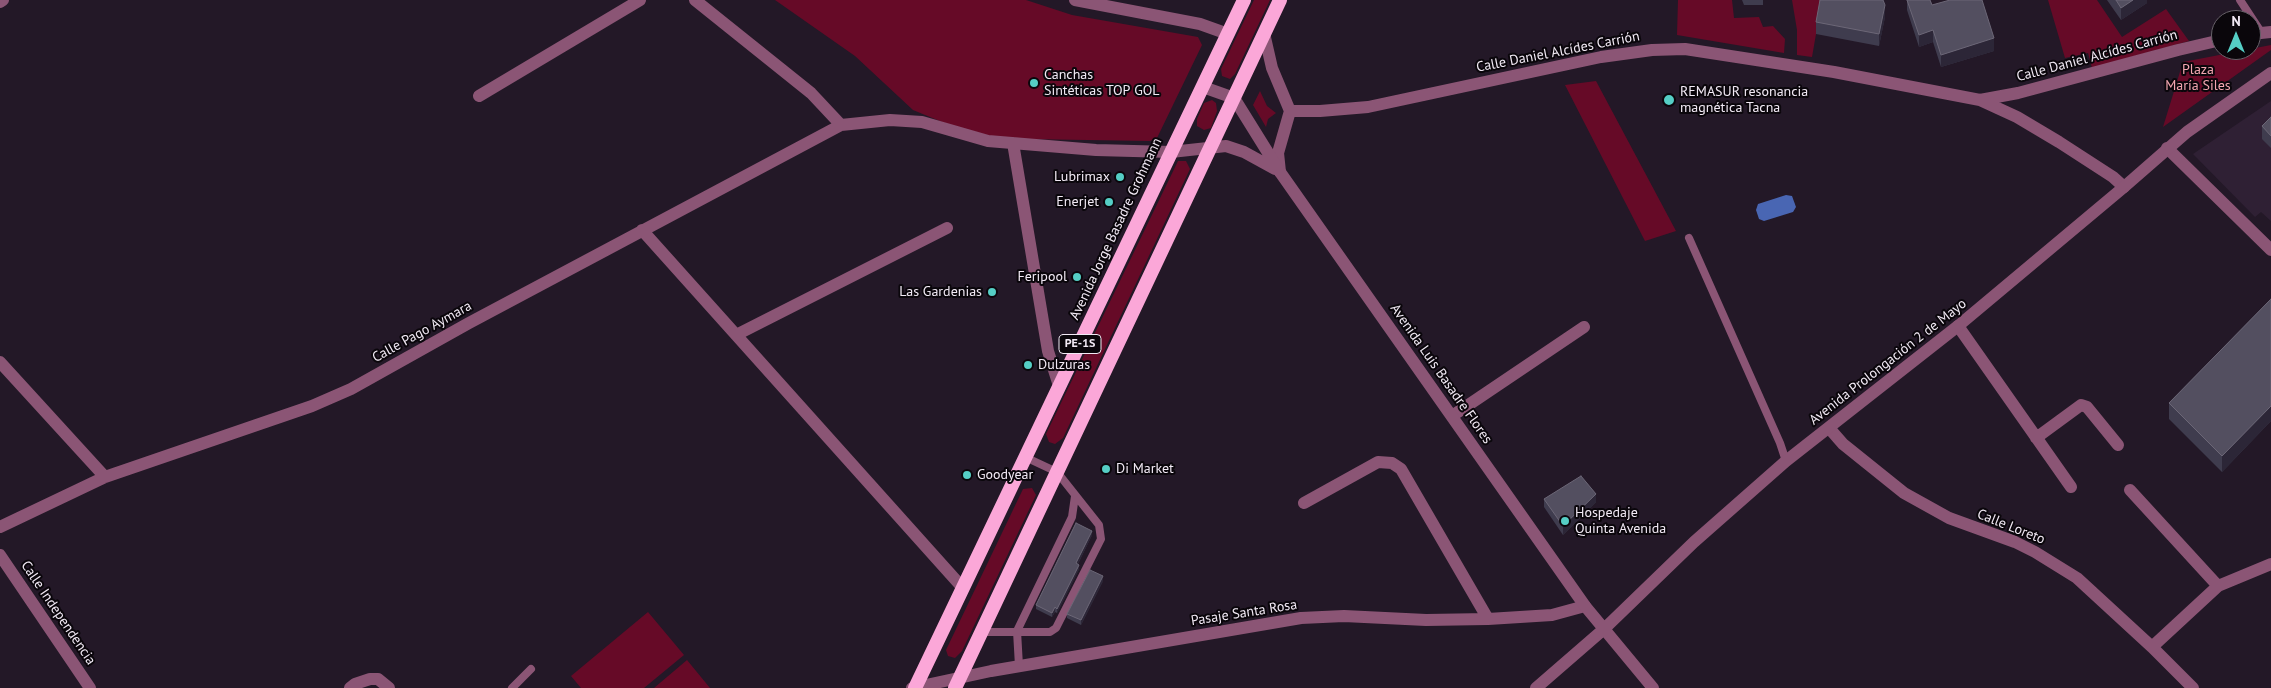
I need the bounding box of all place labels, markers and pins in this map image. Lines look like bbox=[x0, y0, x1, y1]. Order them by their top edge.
place label: Canchas Sintéticas TOP GOL bbox=[1044, 67, 1160, 100]
marker: Canchas Sintéticas TOP GOL bbox=[1028, 77, 1040, 89]
place label: REMASUR resonancia magnética Tacna bbox=[1680, 84, 1808, 116]
marker: REMASUR resonancia magnética Tacna bbox=[1662, 93, 1676, 107]
place label: Lubrimax bbox=[1054, 169, 1110, 185]
marker: Lubrimax bbox=[1114, 171, 1126, 183]
place label: Enerjet bbox=[1056, 194, 1099, 210]
marker: Enerjet bbox=[1103, 196, 1115, 208]
place label: Feripool bbox=[1017, 269, 1067, 285]
marker: Feripool bbox=[1071, 271, 1083, 283]
place label: Las Gardenias bbox=[899, 284, 982, 300]
marker: Las Gardenias bbox=[986, 286, 998, 298]
place label: Dulzuras bbox=[1038, 357, 1090, 373]
marker: Dulzuras bbox=[1022, 359, 1034, 371]
place label: Di Market bbox=[1116, 461, 1174, 477]
marker: Di Market bbox=[1100, 463, 1112, 475]
place label: Goodyear bbox=[977, 467, 1033, 483]
marker: Goodyear bbox=[961, 469, 973, 481]
place label: Hospedaje Quinta Avenida bbox=[1575, 505, 1666, 538]
marker: Hospedaje Quinta Avenida bbox=[1559, 515, 1571, 527]

